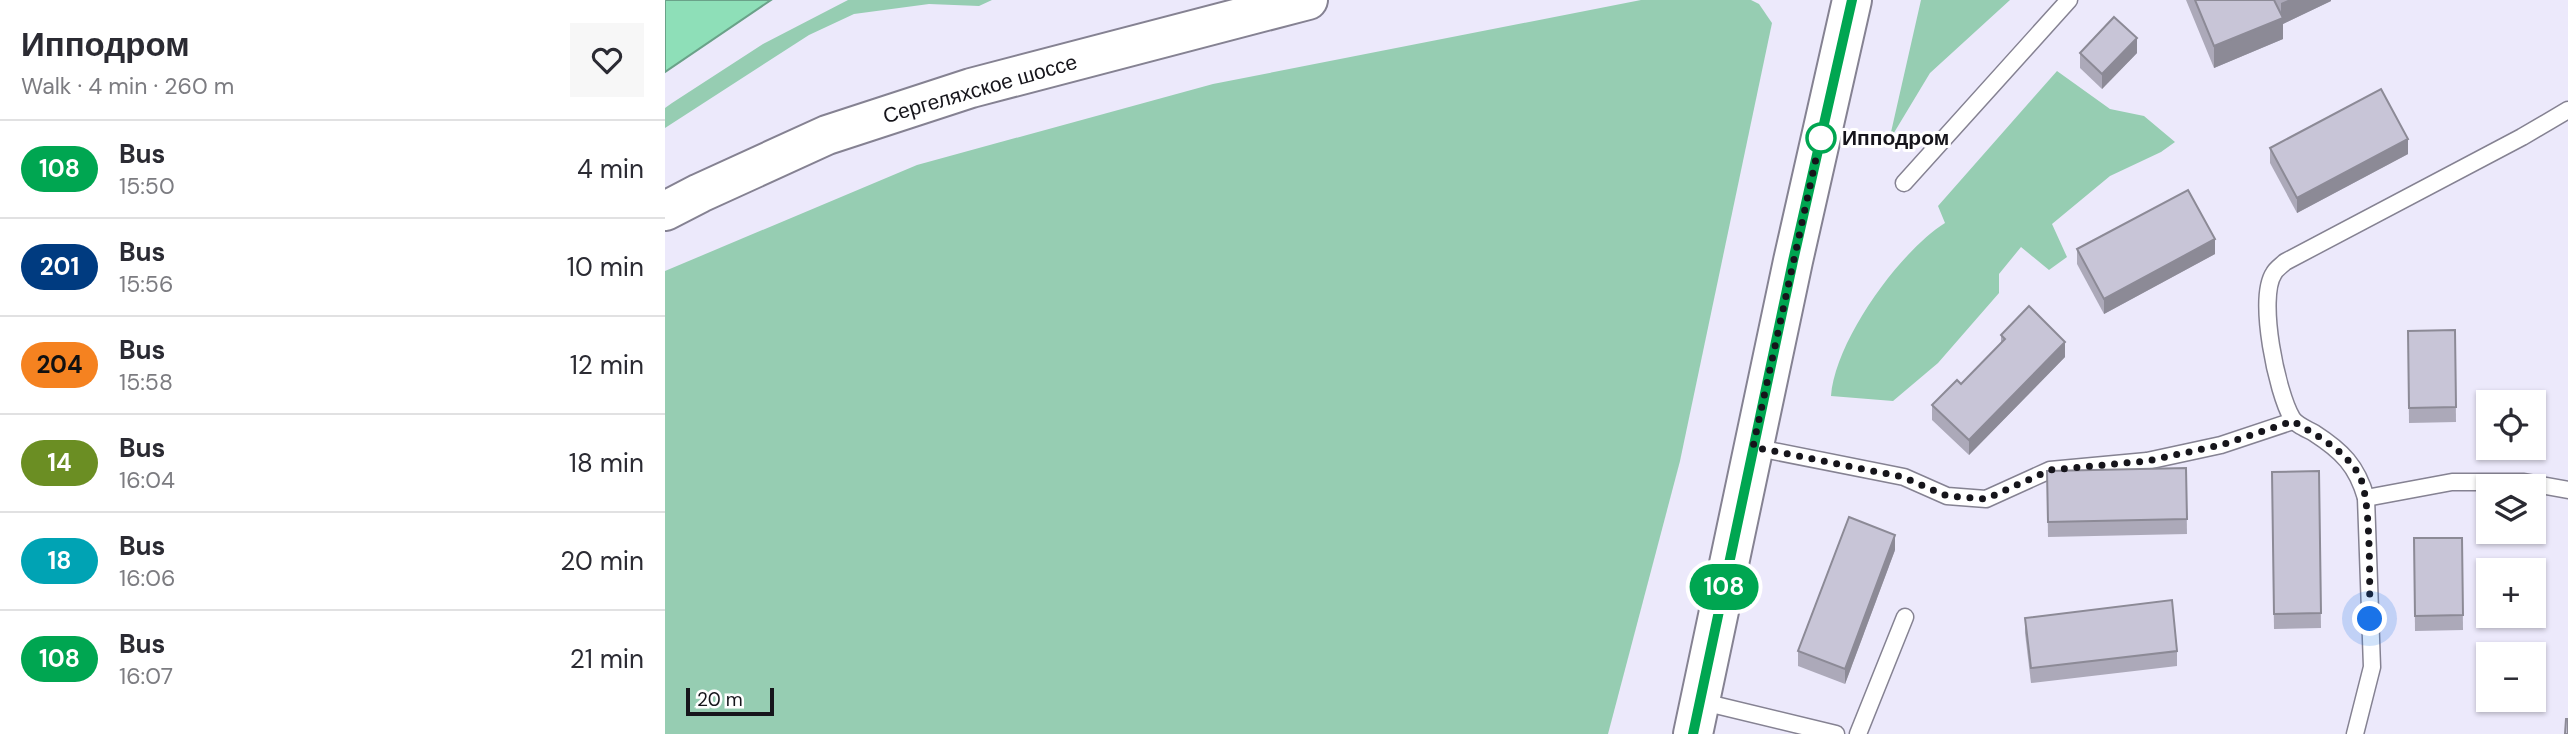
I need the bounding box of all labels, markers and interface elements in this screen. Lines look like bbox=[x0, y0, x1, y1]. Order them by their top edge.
text: Ипподром bbox=[21, 23, 190, 66]
button: heart bbox=[570, 23, 644, 97]
street label: Сергеляхское шоссе bbox=[880, 48, 1080, 130]
text: Walk · 4 min · 260 m bbox=[21, 71, 234, 101]
marker: Ипподром bbox=[1806, 123, 1836, 153]
place label: Ипподром bbox=[1842, 124, 1949, 152]
text: Bus bbox=[119, 137, 165, 171]
text: 4 min bbox=[577, 152, 644, 186]
text: 108 bbox=[39, 153, 80, 184]
text: 15:50 bbox=[119, 171, 175, 201]
text: Bus bbox=[119, 235, 165, 269]
text: 10 min bbox=[567, 250, 644, 284]
text: 201 bbox=[40, 251, 79, 282]
text: 15:56 bbox=[119, 269, 173, 299]
text: Bus bbox=[119, 333, 165, 367]
text: 12 min bbox=[570, 348, 644, 382]
text: 204 bbox=[36, 349, 83, 380]
text: 15:58 bbox=[119, 367, 173, 397]
map controls bbox=[2476, 390, 2546, 712]
button: locate bbox=[2476, 390, 2546, 460]
text: Bus bbox=[119, 431, 165, 465]
text: 18 min bbox=[569, 446, 644, 480]
text: 14 bbox=[47, 447, 72, 478]
text: 16:04 bbox=[119, 465, 175, 495]
button: layers bbox=[2476, 474, 2546, 544]
text: Bus bbox=[119, 529, 165, 563]
text: 20 min bbox=[560, 544, 644, 578]
text: 18 bbox=[48, 545, 71, 576]
button: + bbox=[2476, 558, 2546, 628]
text: 16:06 bbox=[119, 563, 175, 593]
line badge: 108 bbox=[1684, 564, 1764, 610]
text: 108 bbox=[1704, 571, 1744, 602]
your location bbox=[2352, 601, 2387, 636]
text: Bus bbox=[119, 627, 165, 661]
text: 21 min bbox=[570, 642, 644, 676]
button: − bbox=[2476, 642, 2546, 712]
text: 108 bbox=[39, 643, 80, 674]
text: 16:07 bbox=[119, 661, 173, 691]
scale bar bbox=[686, 685, 773, 717]
text: 20 m bbox=[697, 687, 743, 712]

